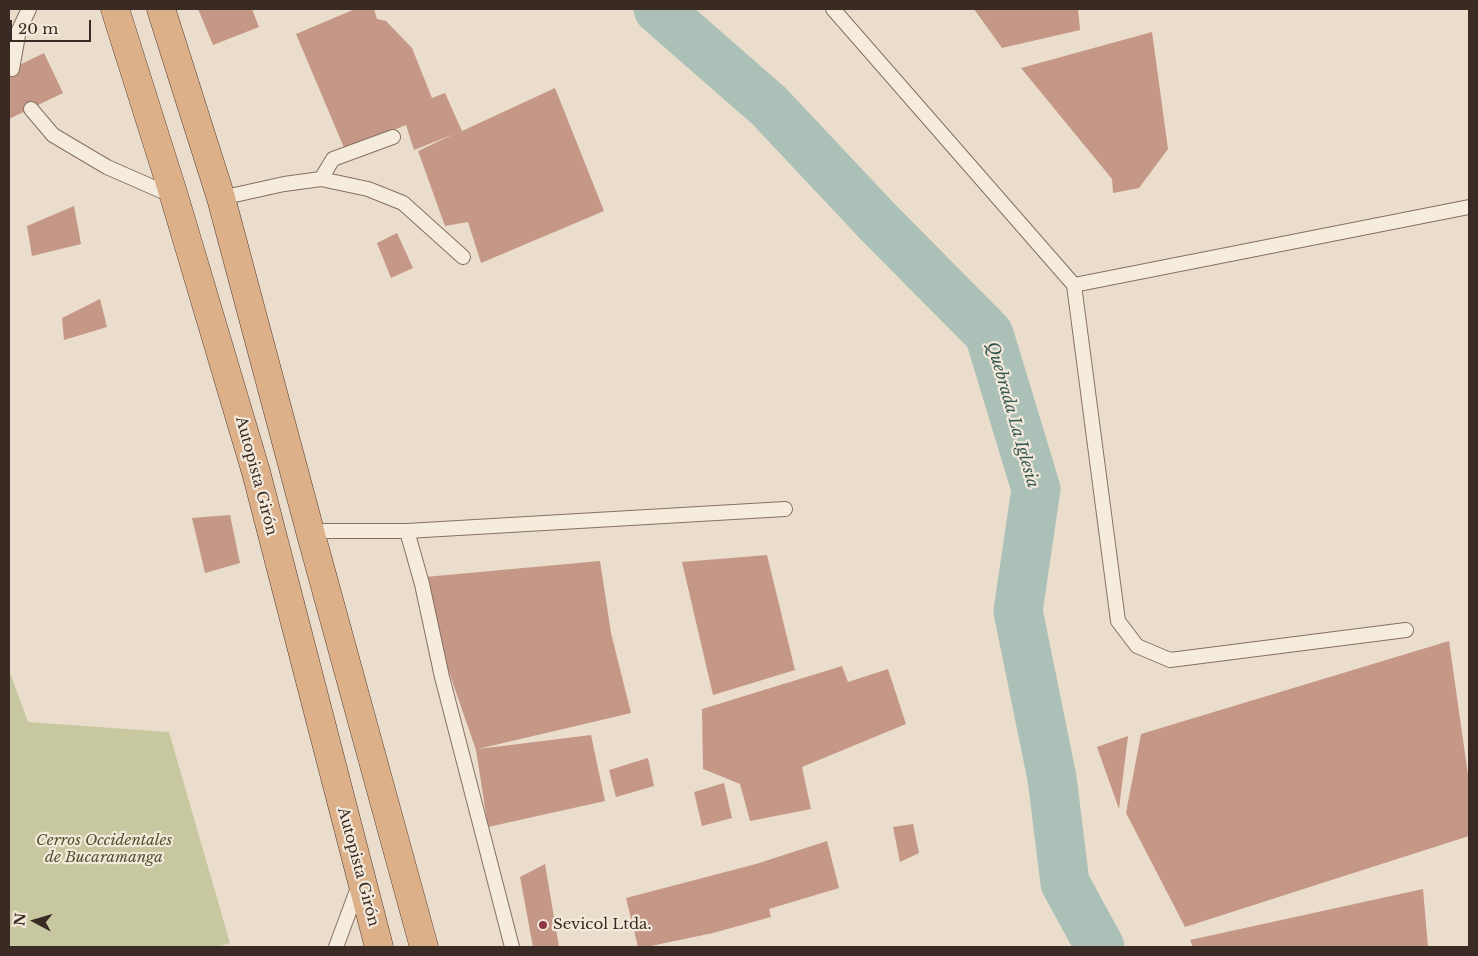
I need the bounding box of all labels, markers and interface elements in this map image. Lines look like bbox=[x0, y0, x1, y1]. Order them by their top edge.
scale bar bbox=[12, 10, 94, 42]
text: 20 m bbox=[18, 19, 58, 38]
water label: Quebrada La Iglesia bbox=[982, 340, 1042, 490]
street label: Autopista Girón bbox=[231, 414, 281, 538]
street label: Autopista Girón bbox=[333, 805, 383, 929]
park label: Cerros Occidentales de Bucaramanga bbox=[36, 832, 172, 867]
north arrow bbox=[10, 896, 60, 946]
text: N bbox=[10, 912, 30, 927]
place label: Sevicol Ltda. bbox=[553, 916, 651, 934]
marker: Sevicol Ltda. bbox=[537, 919, 549, 931]

